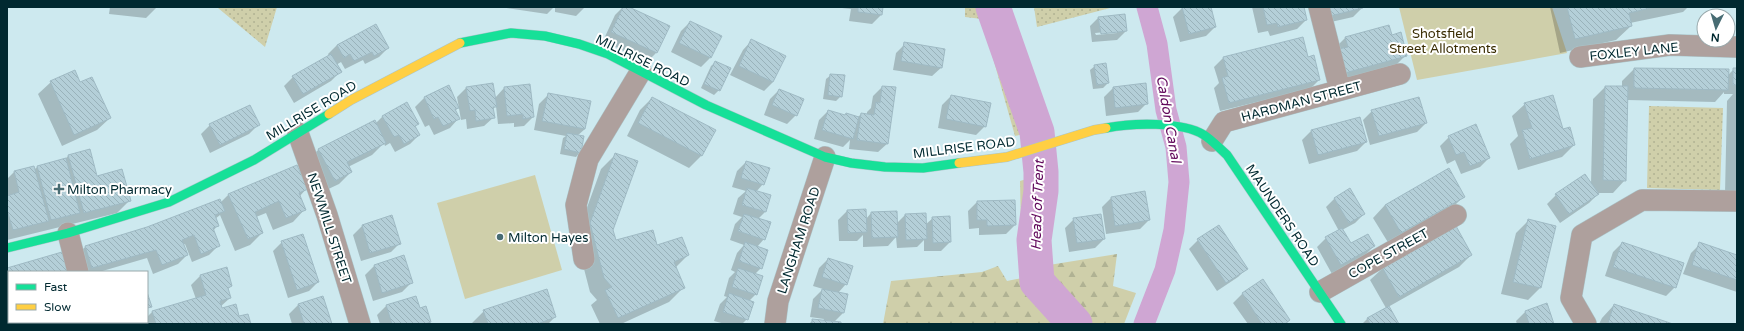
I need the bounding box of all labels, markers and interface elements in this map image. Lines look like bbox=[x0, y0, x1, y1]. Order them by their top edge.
north arrow bbox=[1696, 8, 1736, 48]
park label: Shotsfield Street Allotments bbox=[1389, 26, 1497, 57]
street label: MILLRISE ROAD bbox=[593, 31, 693, 91]
text: N bbox=[1710, 31, 1720, 44]
street label: FOXLEY LANE bbox=[1589, 39, 1680, 65]
water label: Caldon Canal bbox=[1152, 74, 1185, 165]
street label: MILLRISE ROAD bbox=[263, 77, 360, 144]
street label: HARDMAN STREET bbox=[1239, 78, 1363, 126]
street label: MILLRISE ROAD bbox=[912, 134, 1016, 162]
water label: Head of Trent bbox=[1027, 158, 1048, 251]
street label: MAUNDERS ROAD bbox=[1242, 161, 1323, 270]
street label: NEWMILL STREET bbox=[304, 171, 355, 286]
place label: Milton Pharmacy bbox=[67, 182, 172, 198]
marker: Milton Pharmacy bbox=[54, 184, 64, 194]
street label: LANGHAM ROAD bbox=[774, 184, 824, 296]
street label: COPE STREET bbox=[1346, 225, 1431, 282]
place label: Milton Hayes bbox=[508, 230, 588, 246]
marker: Milton Hayes bbox=[495, 232, 505, 242]
legend bbox=[8, 271, 148, 323]
text: Fast bbox=[44, 280, 68, 294]
text: Slow bbox=[44, 300, 71, 314]

